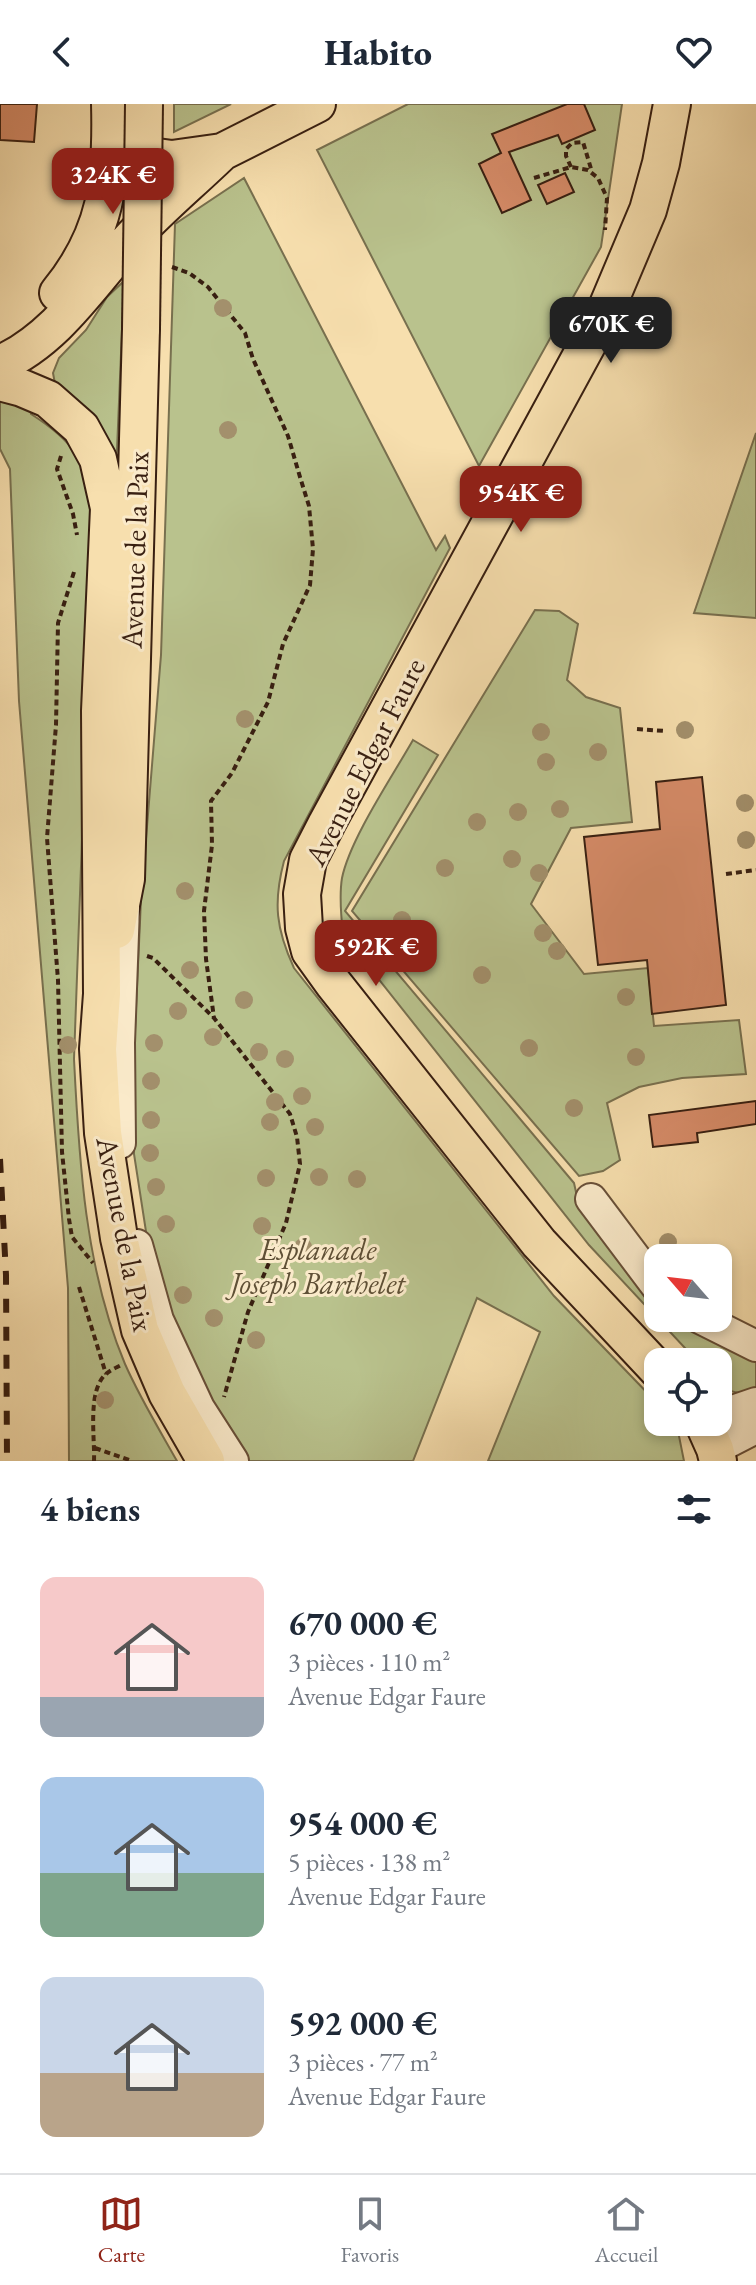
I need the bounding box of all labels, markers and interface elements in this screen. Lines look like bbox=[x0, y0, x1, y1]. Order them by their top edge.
text: Habito bbox=[324, 29, 432, 76]
icon: back bbox=[40, 30, 84, 74]
icon: heart bbox=[672, 30, 716, 74]
pin: 324K € bbox=[48, 148, 178, 216]
text: 324K € bbox=[70, 157, 156, 191]
pin: 670K € bbox=[546, 297, 676, 365]
text: 670K € bbox=[568, 306, 654, 340]
street label: Avenue de la Paix bbox=[112, 451, 157, 650]
pin: 954K € bbox=[456, 466, 586, 534]
text: 954K € bbox=[478, 475, 564, 509]
street label: Avenue Edgar Faure bbox=[295, 651, 434, 873]
pin: 592K € bbox=[311, 920, 441, 988]
text: 592K € bbox=[333, 929, 419, 963]
street label: Avenue de la Paix bbox=[87, 1132, 163, 1335]
park label: Esplanade Joseph Barthelet bbox=[225, 1230, 406, 1303]
north arrow bbox=[644, 1244, 732, 1332]
map controls bbox=[644, 1244, 732, 1436]
button: locate bbox=[644, 1348, 732, 1436]
text: 4 biens bbox=[40, 1487, 140, 1531]
icon: filters bbox=[672, 1487, 716, 1531]
text: 670 000 € bbox=[288, 1601, 437, 1645]
icon: home bbox=[104, 1609, 200, 1705]
text: 3 pièces · 110 m² bbox=[288, 1645, 450, 1679]
text: Avenue Edgar Faure bbox=[288, 1679, 486, 1713]
text: 954 000 € bbox=[288, 1801, 437, 1845]
icon: home bbox=[104, 1809, 200, 1905]
text: 5 pièces · 138 m² bbox=[288, 1845, 450, 1879]
text: Avenue Edgar Faure bbox=[288, 1879, 486, 1913]
text: 592 000 € bbox=[288, 2001, 437, 2045]
icon: home bbox=[104, 2009, 200, 2105]
text: 3 pièces · 77 m² bbox=[288, 2045, 438, 2079]
text: Avenue Edgar Faure bbox=[288, 2079, 486, 2113]
tab: Carte bbox=[98, 2192, 145, 2269]
tab: Favoris bbox=[340, 2192, 399, 2269]
tab: Accueil bbox=[595, 2192, 658, 2269]

